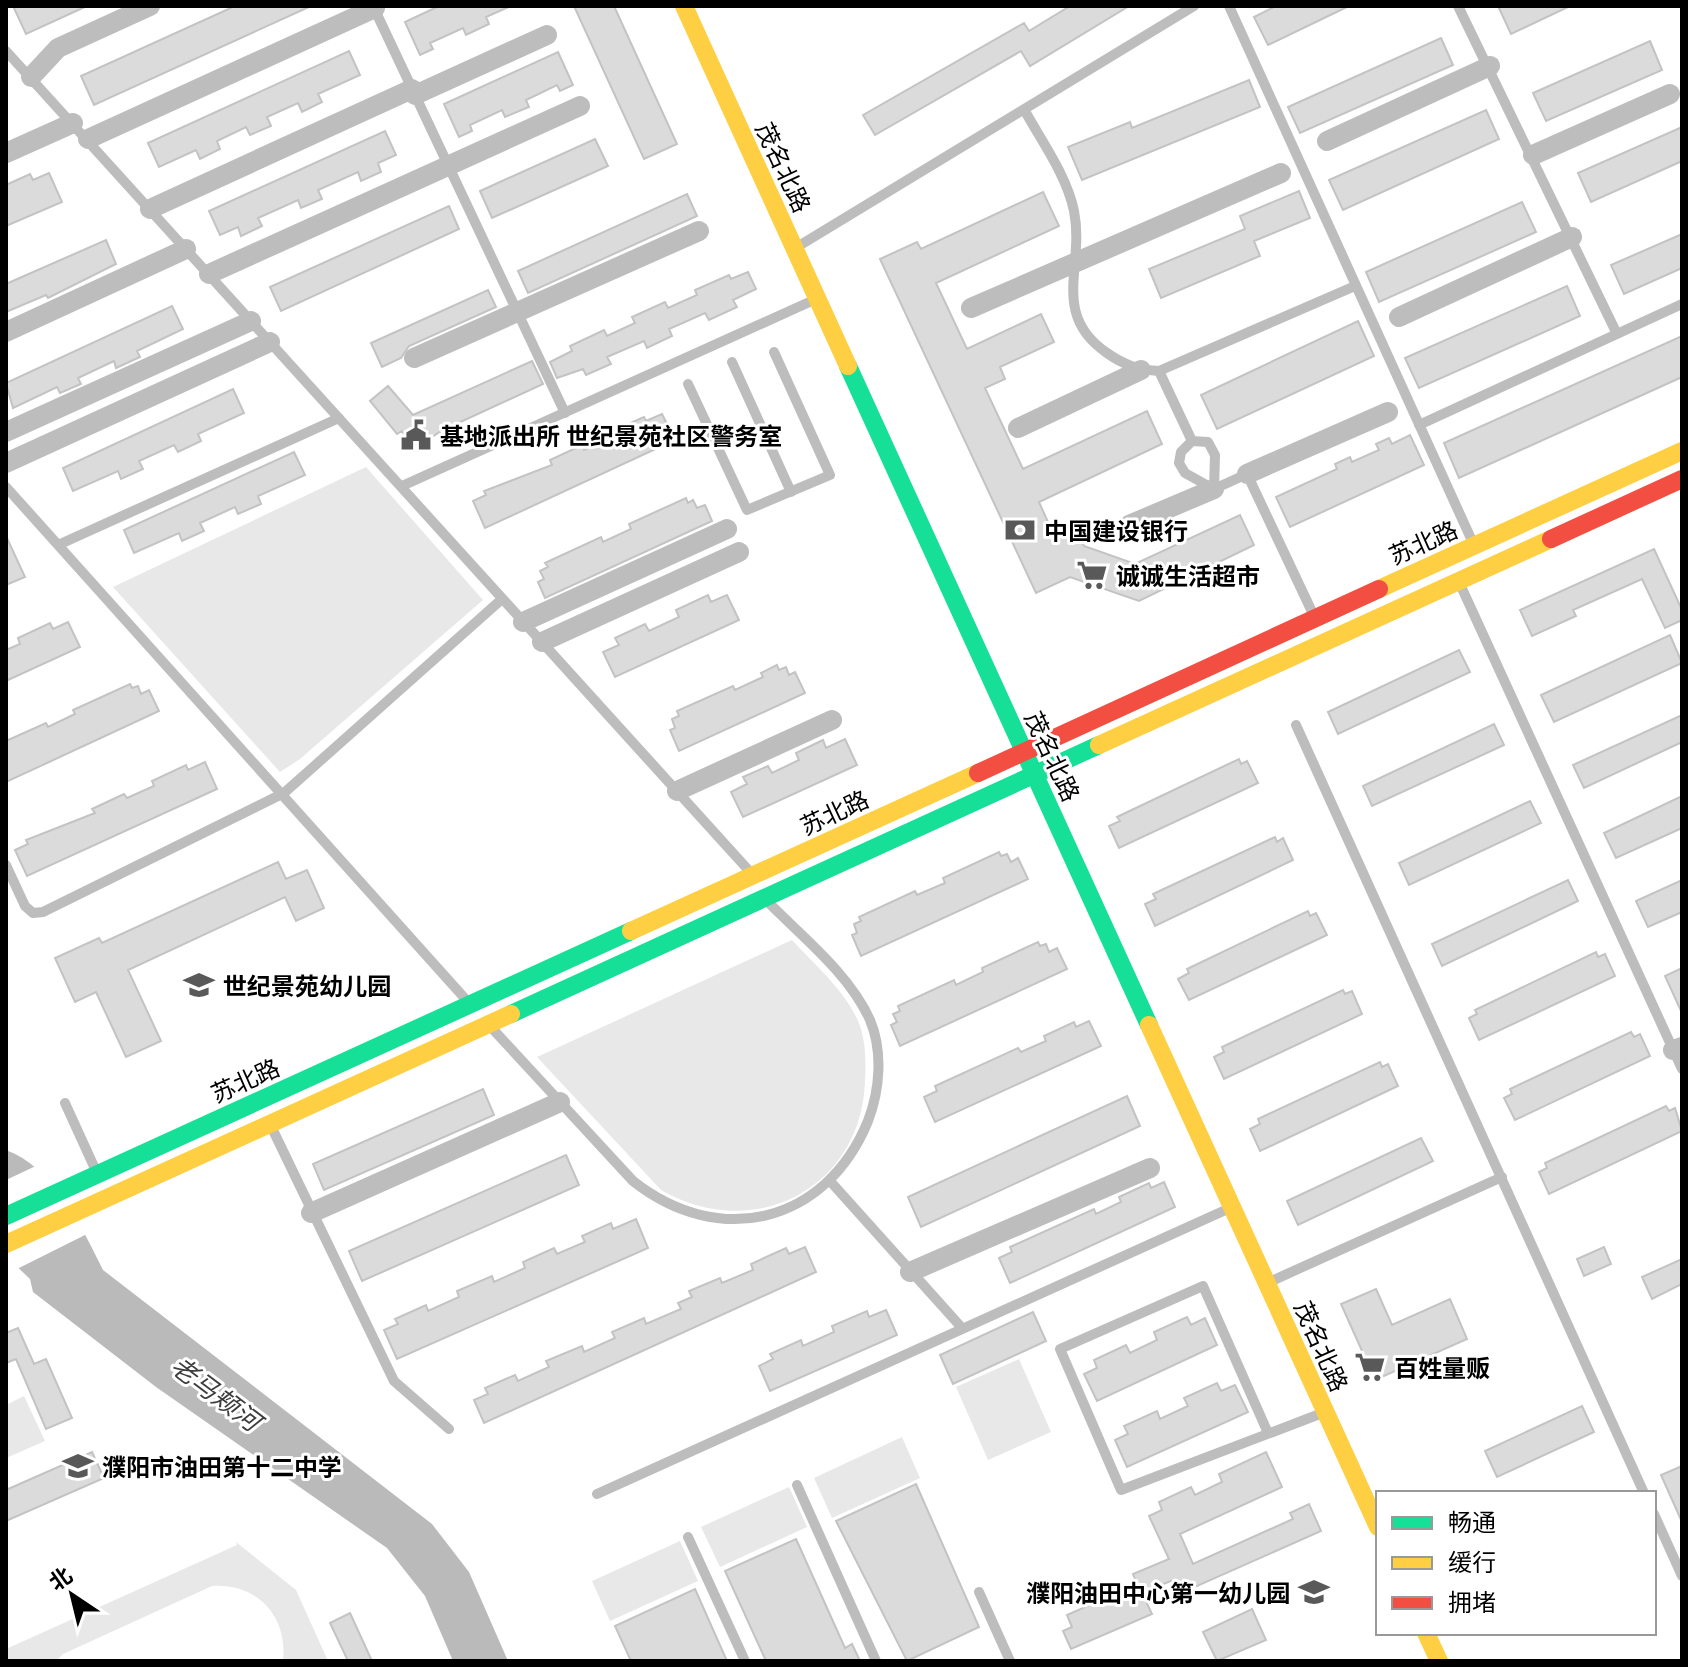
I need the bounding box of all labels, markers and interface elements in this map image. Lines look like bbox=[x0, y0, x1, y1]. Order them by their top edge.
street label: 茂名北路 bbox=[749, 117, 819, 217]
public building icon: 基地派出所 世纪景苑社区警务室 bbox=[399, 418, 433, 452]
place label: 基地派出所 世纪景苑社区警务室 bbox=[440, 419, 782, 452]
street label: 苏北路 bbox=[1383, 512, 1463, 572]
bank icon: 中国建设银行 bbox=[1003, 513, 1037, 547]
place label: 中国建设银行 bbox=[1044, 514, 1188, 547]
supermarket icon: 诚诚生活超市 bbox=[1075, 558, 1109, 592]
place label: 诚诚生活超市 bbox=[1116, 559, 1260, 592]
street label: 茂名北路 bbox=[1018, 706, 1088, 806]
street label: 苏北路 bbox=[794, 782, 874, 842]
school or university icon: 世纪景苑幼儿园 bbox=[182, 968, 216, 1002]
place label: 世纪景苑幼儿园 bbox=[223, 969, 391, 1002]
street label: 苏北路 bbox=[205, 1050, 285, 1110]
street label: 茂名北路 bbox=[1287, 1295, 1357, 1397]
water label: 老马颊河 bbox=[164, 1347, 272, 1442]
supermarket icon: 百姓量贩 bbox=[1353, 1350, 1387, 1384]
place label: 百姓量贩 bbox=[1394, 1351, 1490, 1384]
school or university icon: 濮阳市油田第十二中学 bbox=[61, 1449, 95, 1483]
place label: 濮阳市油田第十二中学 bbox=[102, 1450, 342, 1483]
legend bbox=[1376, 1491, 1656, 1635]
text: 畅通 bbox=[1448, 1505, 1496, 1538]
text: 缓行 bbox=[1448, 1545, 1496, 1578]
north arrow bbox=[32, 1555, 112, 1635]
text: 北 bbox=[42, 1559, 78, 1596]
school or university icon: 濮阳油田中心第一幼儿园 bbox=[1297, 1575, 1331, 1609]
place label: 濮阳油田中心第一幼儿园 bbox=[1026, 1576, 1290, 1609]
text: 拥堵 bbox=[1448, 1585, 1496, 1618]

